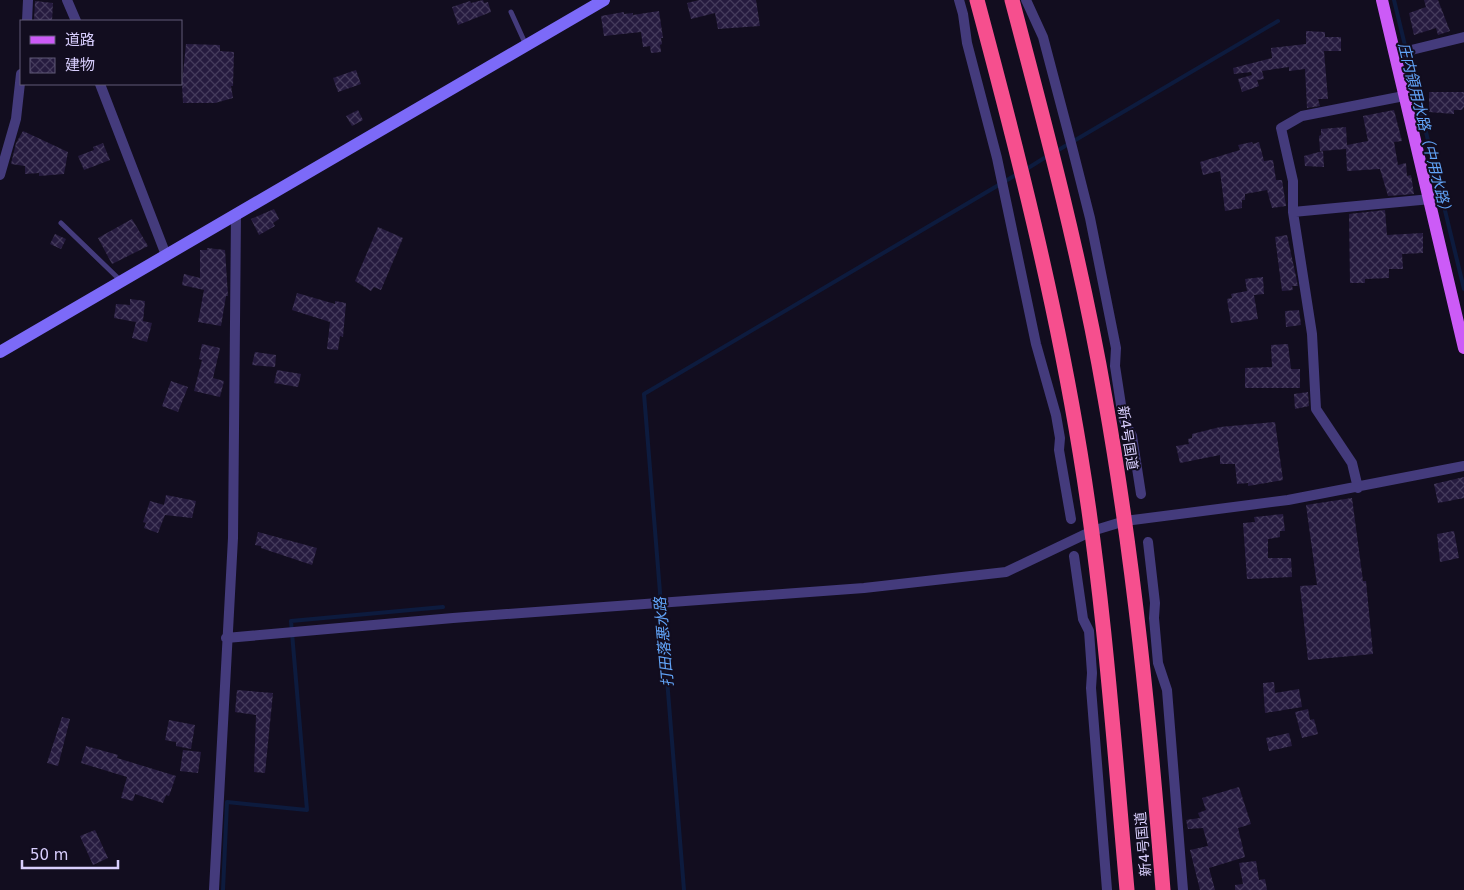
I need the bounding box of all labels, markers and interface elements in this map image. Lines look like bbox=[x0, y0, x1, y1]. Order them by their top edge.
legend bbox=[20, 20, 182, 85]
text: 道路 bbox=[65, 31, 95, 49]
water label: 庄内領用水路（中用水路） bbox=[1394, 40, 1456, 220]
text: 建物 bbox=[65, 56, 95, 74]
street label: 新4号国道 bbox=[1115, 405, 1141, 471]
water label: 打田落悪水路 bbox=[651, 594, 677, 688]
street label: 新4号国道 bbox=[1132, 811, 1154, 877]
scale bar bbox=[22, 838, 119, 870]
text: 50 m bbox=[30, 846, 68, 864]

